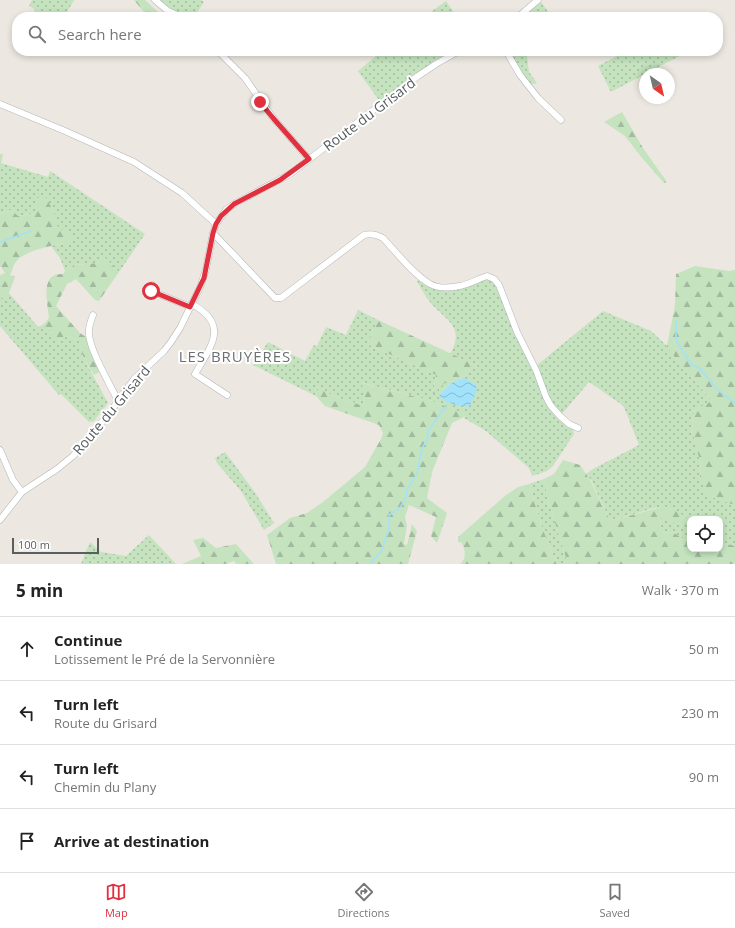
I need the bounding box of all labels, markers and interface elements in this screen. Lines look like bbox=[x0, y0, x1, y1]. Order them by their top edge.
search box bbox=[12, 12, 723, 56]
icon: search bbox=[26, 23, 48, 45]
text: Search here bbox=[58, 24, 142, 44]
north arrow bbox=[639, 68, 675, 104]
street label: Route du Grisard bbox=[319, 73, 419, 155]
route end bbox=[251, 93, 269, 111]
route start bbox=[142, 282, 160, 300]
district label: LES BRUYÈRES bbox=[179, 346, 291, 366]
street label: Route du Grisard bbox=[68, 361, 154, 459]
map controls bbox=[687, 516, 723, 552]
button: locate bbox=[687, 516, 723, 552]
scale bar bbox=[12, 536, 99, 555]
text: 100 m bbox=[18, 537, 50, 552]
text: 5 min bbox=[16, 579, 63, 602]
text: Walk · 370 m bbox=[642, 581, 719, 599]
text: Continue bbox=[54, 630, 122, 650]
icon: ahead bbox=[16, 638, 38, 660]
text: 50 m bbox=[689, 640, 719, 658]
text: Lotissement le Pré de la Servonnière bbox=[54, 650, 275, 668]
text: Turn left bbox=[54, 694, 119, 714]
icon: left bbox=[16, 702, 38, 724]
text: 230 m bbox=[681, 704, 719, 722]
text: Route du Grisard bbox=[54, 714, 157, 732]
text: Turn left bbox=[54, 758, 119, 778]
icon: left bbox=[16, 766, 38, 788]
text: 90 m bbox=[689, 768, 719, 786]
text: Chemin du Plany bbox=[54, 778, 156, 796]
icon: arrive bbox=[16, 830, 38, 852]
text: Arrive at destination bbox=[54, 831, 209, 851]
tab: Map bbox=[105, 881, 128, 920]
tab: Directions bbox=[338, 881, 390, 920]
tab: Saved bbox=[599, 881, 630, 920]

